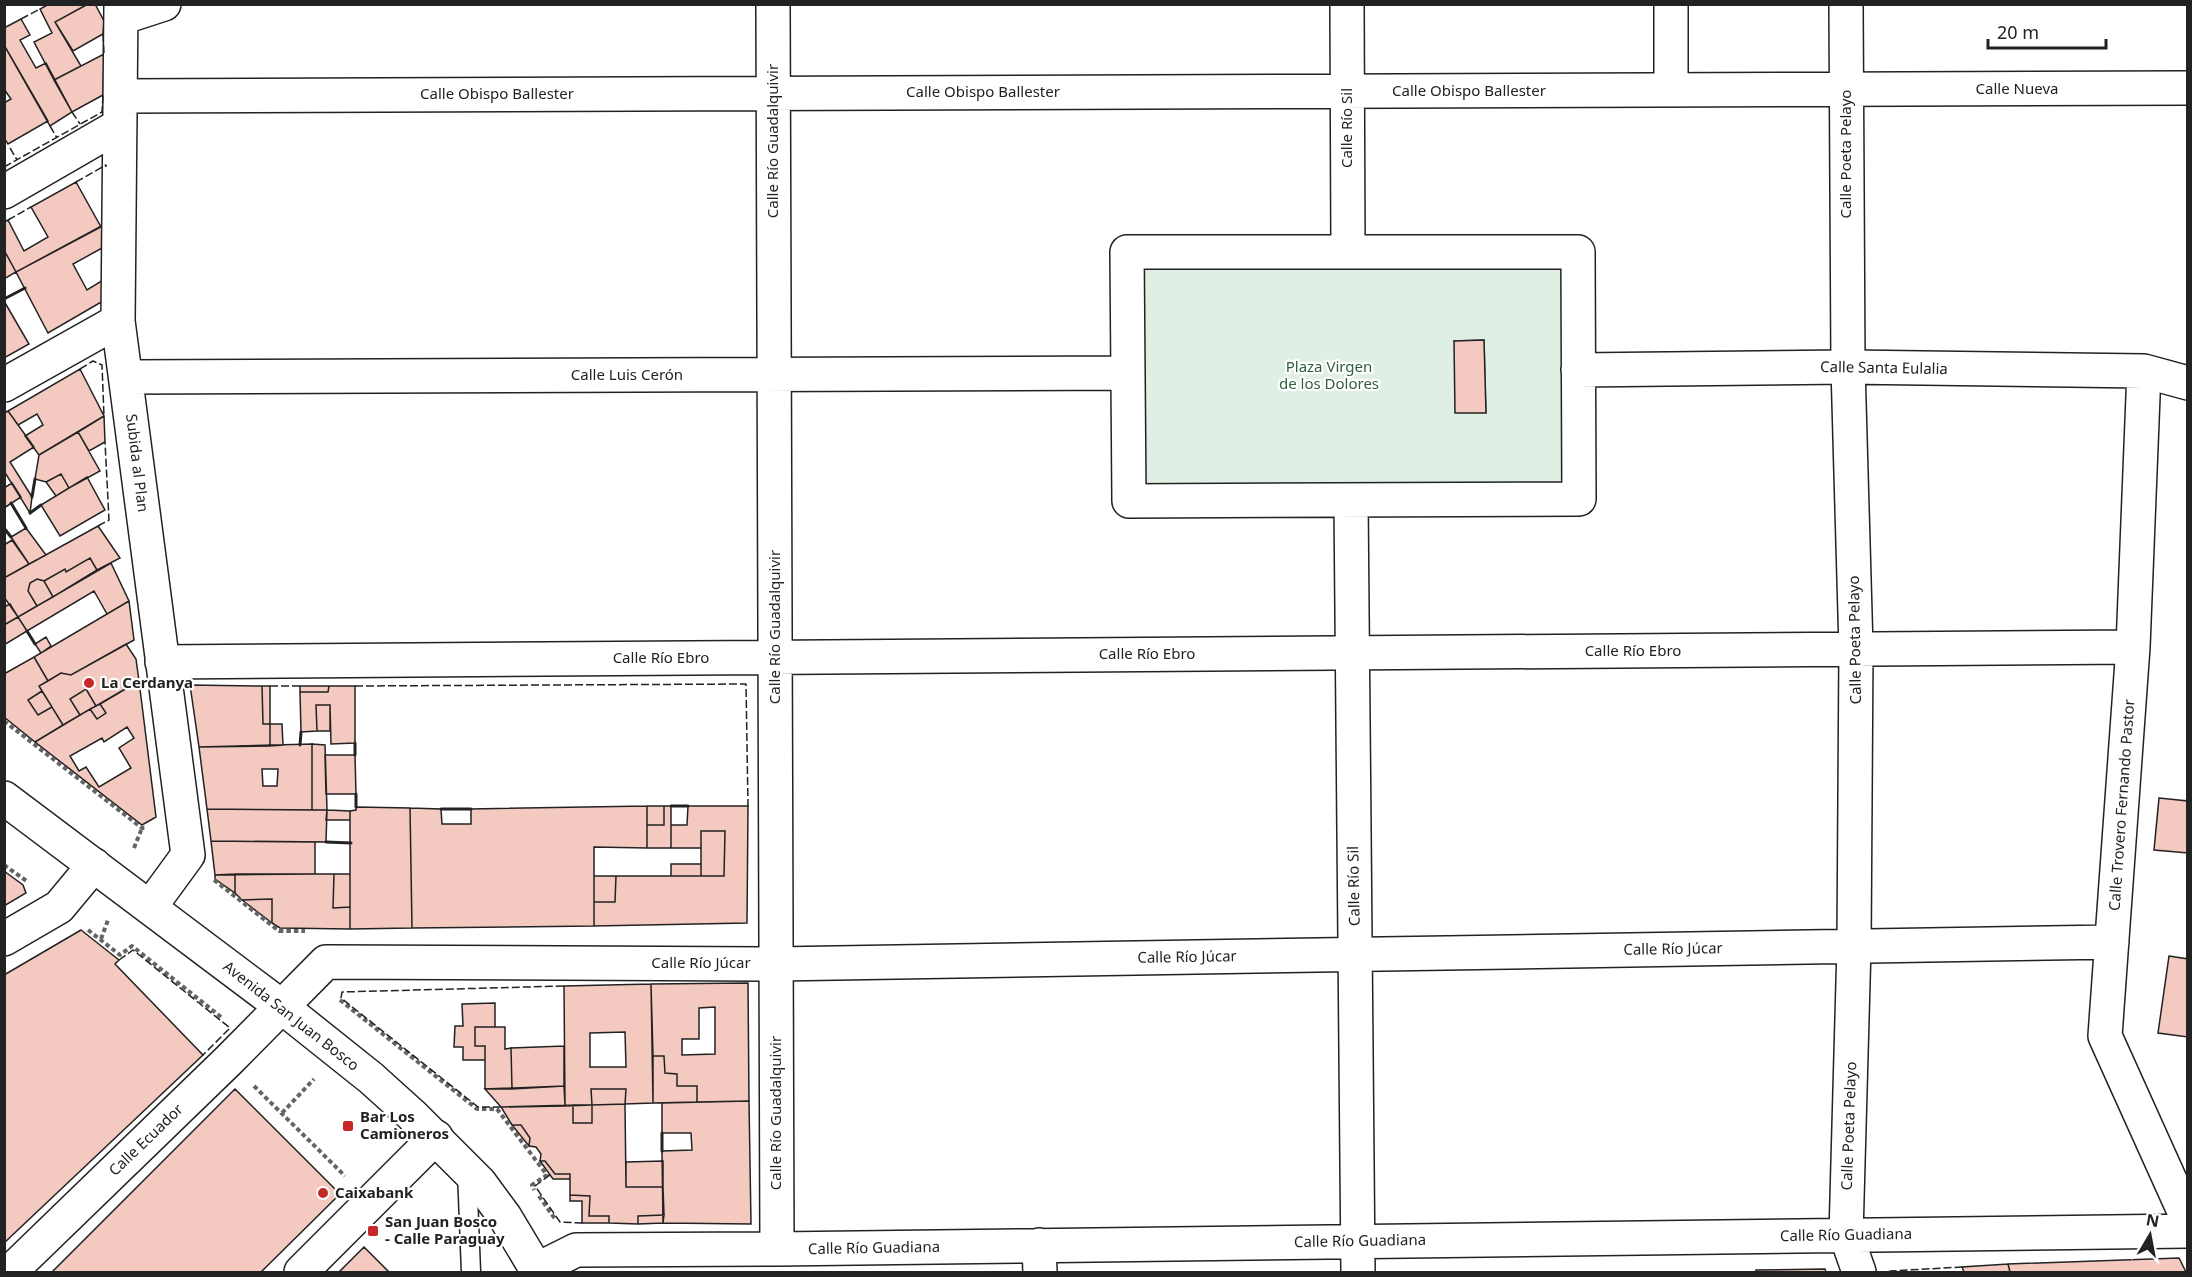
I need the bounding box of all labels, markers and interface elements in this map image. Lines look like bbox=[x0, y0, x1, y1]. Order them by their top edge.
scale bar bbox=[1988, 12, 2106, 50]
text: 20 m bbox=[1997, 20, 2039, 44]
street label: Calle Río Guadalquivir bbox=[762, 64, 782, 218]
street label: Calle Nueva bbox=[1976, 78, 2058, 98]
street label: Calle Obispo Ballester bbox=[1392, 80, 1546, 100]
street label: Calle Obispo Ballester bbox=[906, 81, 1060, 101]
street label: Calle Obispo Ballester bbox=[420, 83, 574, 103]
street label: Calle Río Sil bbox=[1336, 88, 1356, 168]
street label: Calle Poeta Pelayo bbox=[1835, 90, 1855, 218]
park label: Plaza Virgen de los Dolores bbox=[1279, 356, 1379, 393]
street label: Calle Santa Eulalia bbox=[1820, 356, 1948, 378]
street label: Calle Luis Cerón bbox=[571, 364, 683, 384]
street label: Subida al Plan bbox=[122, 413, 154, 513]
street label: Calle Río Guadalquivir bbox=[764, 550, 784, 704]
street label: Calle Poeta Pelayo bbox=[1843, 575, 1865, 705]
street label: Calle Río Ebro bbox=[1585, 640, 1681, 660]
street label: Calle Río Ebro bbox=[1099, 643, 1195, 663]
street label: Calle Río Ebro bbox=[613, 647, 709, 667]
place label: La Cerdanya bbox=[101, 672, 193, 692]
marker: La Cerdanya bbox=[82, 676, 96, 690]
street label: Calle Trovero Fernando Pastor bbox=[2104, 698, 2138, 911]
street label: Calle Río Sil bbox=[1342, 846, 1364, 926]
street label: Calle Río Júcar bbox=[1623, 937, 1723, 959]
street label: Calle Río Júcar bbox=[1137, 945, 1237, 967]
street label: Calle Río Júcar bbox=[651, 952, 751, 972]
street label: Avenida San Juan Bosco bbox=[220, 956, 364, 1075]
street label: Calle Río Guadalquivir bbox=[765, 1036, 785, 1190]
street label: Calle Poeta Pelayo bbox=[1836, 1061, 1860, 1191]
street label: Calle Ecuador bbox=[104, 1099, 187, 1180]
place label: Bar Los Camioneros bbox=[360, 1106, 449, 1143]
marker: Bar Los Camioneros bbox=[341, 1119, 355, 1133]
place label: Caixabank bbox=[335, 1182, 414, 1202]
marker: Caixabank bbox=[316, 1186, 330, 1200]
north arrow bbox=[2120, 1205, 2180, 1265]
text: N bbox=[2144, 1208, 2161, 1232]
place label: San Juan Bosco - Calle Paraguay bbox=[385, 1211, 505, 1248]
street label: Calle Río Guadiana bbox=[1780, 1223, 1912, 1245]
marker: San Juan Bosco - Calle Paraguay bbox=[366, 1224, 380, 1238]
street label: Calle Río Guadiana bbox=[1294, 1229, 1426, 1251]
street label: Calle Río Guadiana bbox=[808, 1236, 940, 1258]

